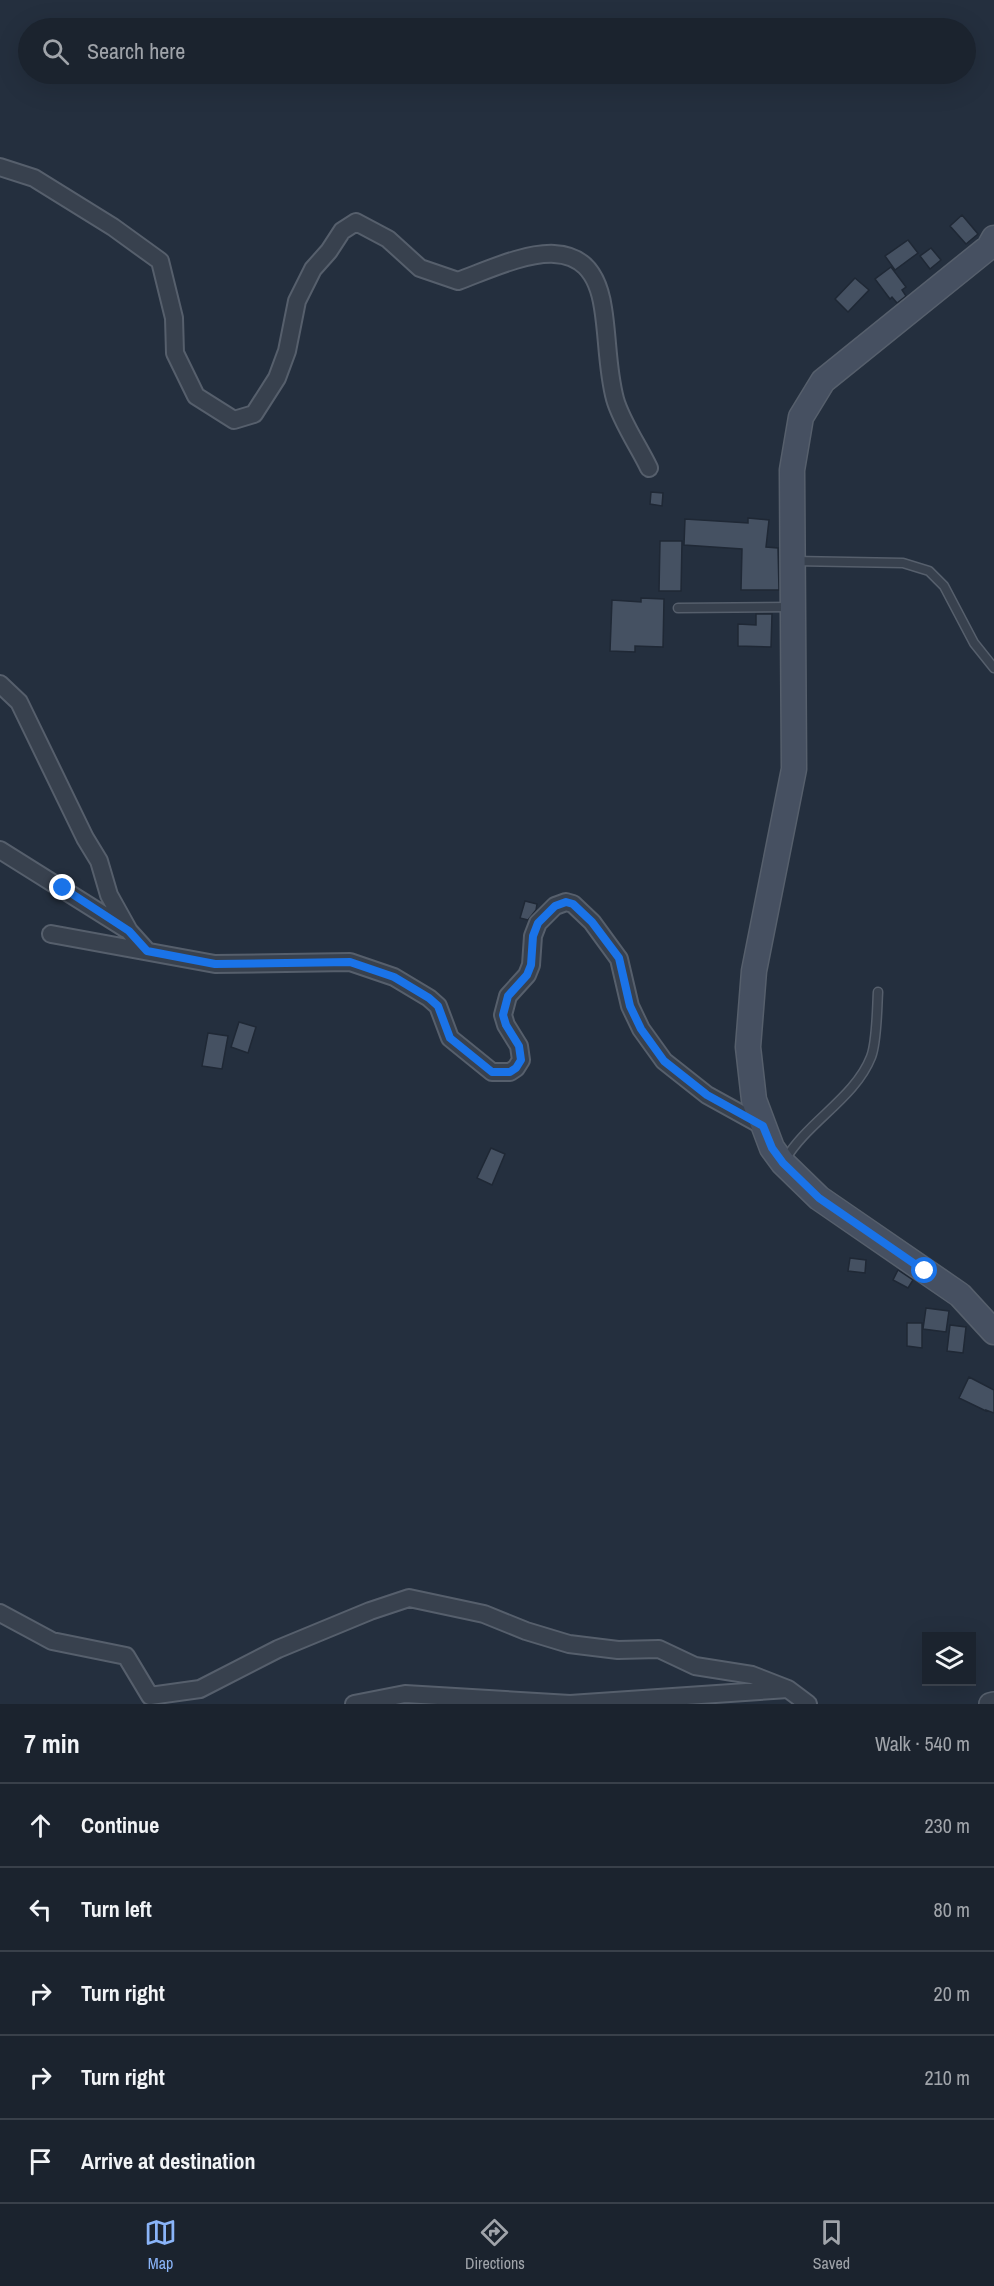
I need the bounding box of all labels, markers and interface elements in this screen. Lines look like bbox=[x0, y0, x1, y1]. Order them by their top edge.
search box bbox=[18, 18, 976, 84]
icon: search bbox=[39, 35, 72, 68]
text: Search here bbox=[87, 36, 185, 66]
route end bbox=[49, 874, 75, 900]
route start bbox=[911, 1257, 937, 1283]
map controls bbox=[922, 1632, 976, 1686]
button: layers bbox=[922, 1632, 976, 1686]
text: 7 min bbox=[24, 1726, 80, 1761]
text: Walk · 540 m bbox=[875, 1730, 970, 1757]
icon: ahead bbox=[24, 1809, 57, 1842]
text: Continue bbox=[81, 1810, 159, 1840]
text: 230 m bbox=[924, 1812, 970, 1839]
icon: left bbox=[24, 1893, 57, 1926]
text: Turn left bbox=[81, 1894, 152, 1924]
text: 80 m bbox=[934, 1896, 970, 1923]
icon: right bbox=[24, 1977, 57, 2010]
text: Turn right bbox=[81, 1978, 165, 2008]
text: 20 m bbox=[934, 1980, 970, 2007]
icon: right bbox=[24, 2061, 57, 2094]
text: Turn right bbox=[81, 2062, 165, 2092]
text: 210 m bbox=[924, 2064, 970, 2091]
icon: arrive bbox=[24, 2145, 57, 2178]
text: Arrive at destination bbox=[81, 2146, 255, 2176]
tab: Map bbox=[144, 2216, 177, 2274]
tab: Directions bbox=[465, 2216, 525, 2274]
tab: Saved bbox=[813, 2216, 850, 2274]

